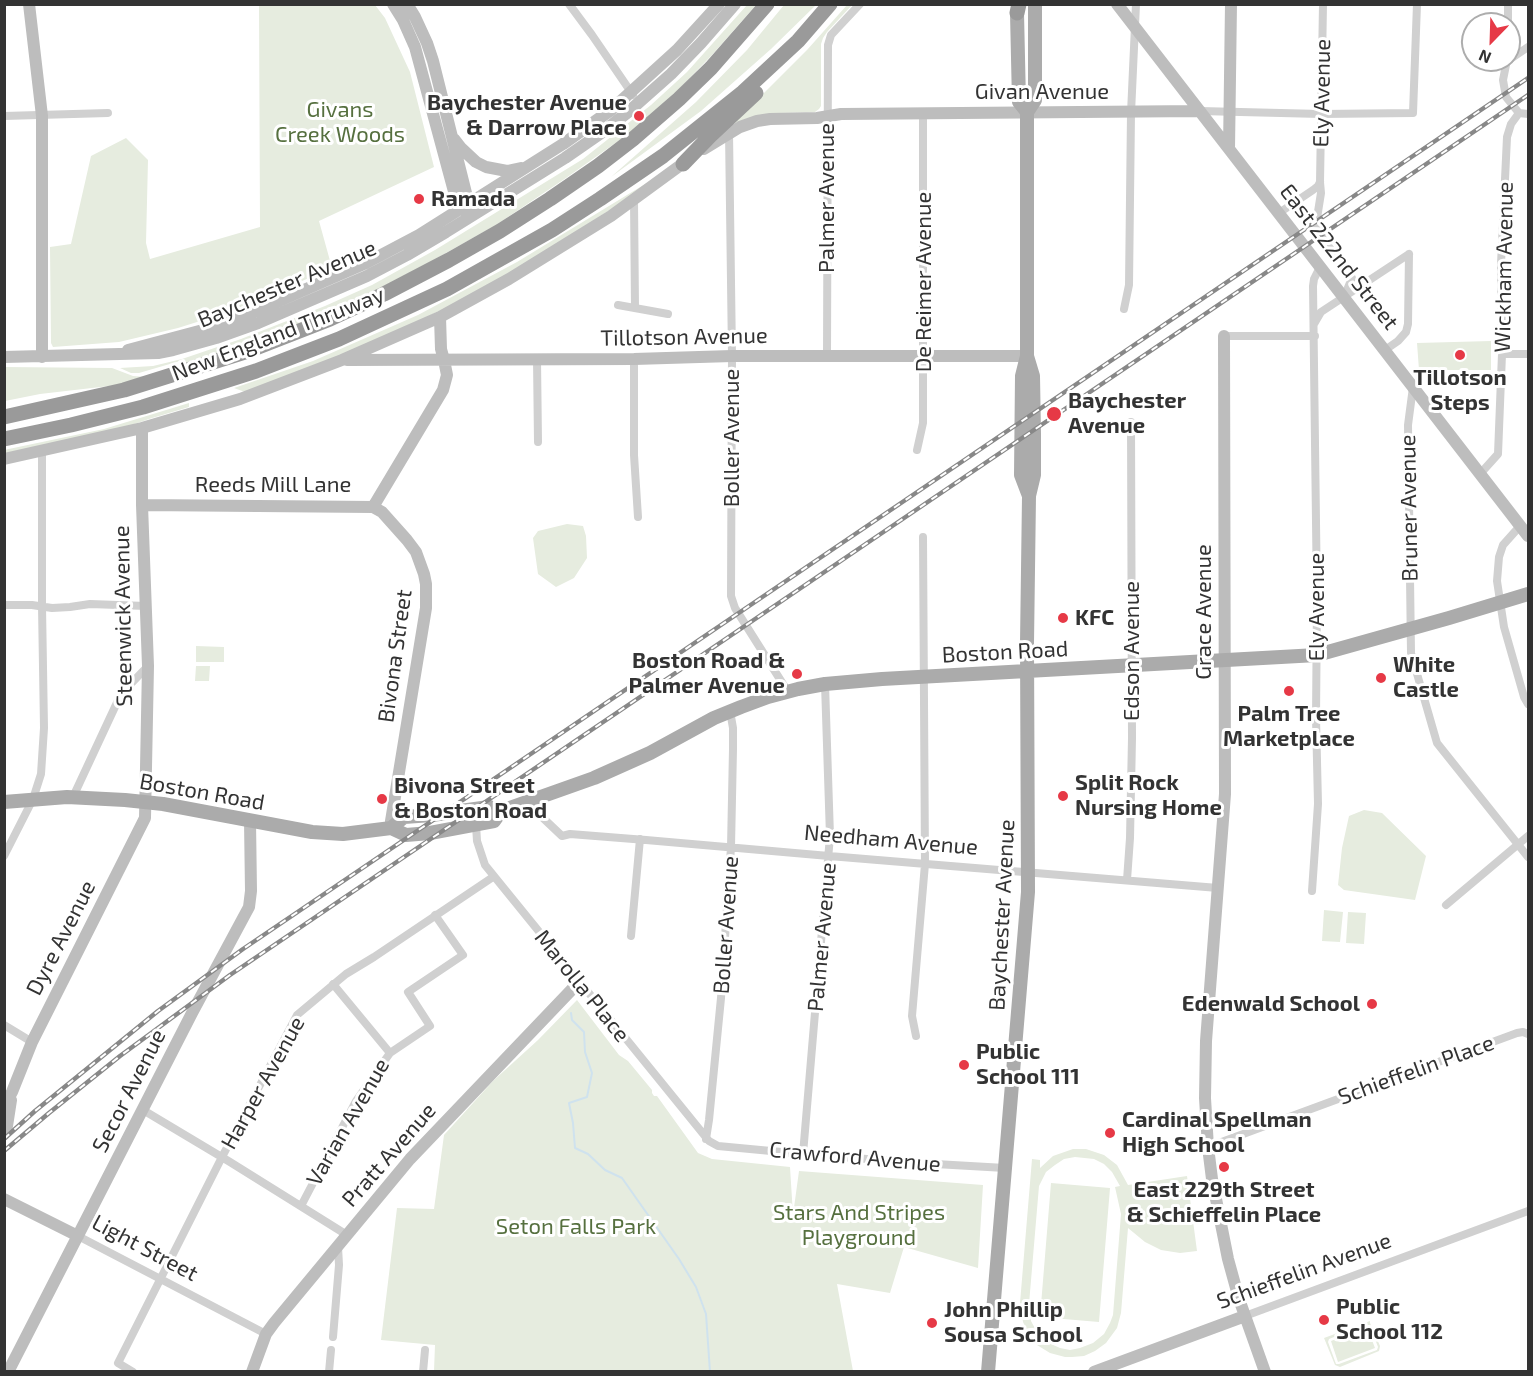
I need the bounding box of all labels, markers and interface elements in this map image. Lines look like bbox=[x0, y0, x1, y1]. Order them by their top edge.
north arrow bbox=[1461, 12, 1521, 72]
street label: Ely Avenue bbox=[1308, 38, 1336, 148]
text: N bbox=[1476, 46, 1494, 68]
street label: Givan Avenue bbox=[975, 79, 1109, 105]
place label: Baychester Avenue & Darrow Place bbox=[427, 90, 627, 142]
park label: Givans Creek Woods bbox=[275, 97, 405, 148]
marker: Baychester Avenue & Darrow Place bbox=[632, 109, 646, 123]
street label: Palmer Avenue bbox=[814, 123, 840, 273]
street label: East 222nd Street bbox=[1274, 179, 1404, 335]
street label: Wickham Avenue bbox=[1489, 181, 1519, 353]
place label: Ramada bbox=[431, 186, 515, 212]
marker: Ramada bbox=[412, 192, 426, 206]
street label: De Reimer Avenue bbox=[911, 192, 937, 372]
street label: Baychester Avenue bbox=[194, 234, 380, 334]
street label: New England Thruway bbox=[168, 281, 388, 387]
street label: Tillotson Avenue bbox=[600, 322, 768, 352]
marker: Tillotson Steps bbox=[1453, 348, 1467, 362]
place label: Tillotson Steps bbox=[1413, 365, 1507, 416]
street label: Boller Avenue bbox=[719, 369, 745, 507]
place label: Baychester Avenue bbox=[1068, 388, 1186, 440]
marker: Baychester Avenue bbox=[1045, 405, 1063, 423]
street label: Bruner Avenue bbox=[1395, 434, 1423, 582]
street label: Reeds Mill Lane bbox=[195, 472, 351, 498]
street label: Steenwick Avenue bbox=[108, 525, 138, 707]
street label: Grace Avenue bbox=[1191, 544, 1217, 680]
street label: Ely Avenue bbox=[1304, 553, 1330, 661]
street label: Edson Avenue bbox=[1119, 581, 1145, 721]
street label: Bivona Street bbox=[373, 588, 417, 724]
place label: KFC bbox=[1075, 605, 1114, 631]
marker: KFC bbox=[1056, 611, 1070, 625]
street label: Boston Road bbox=[941, 636, 1069, 668]
place label: Boston Road & Palmer Avenue bbox=[629, 648, 785, 700]
place label: White Castle bbox=[1393, 652, 1459, 704]
marker: Boston Road & Palmer Avenue bbox=[790, 667, 804, 681]
marker: White Castle bbox=[1374, 671, 1388, 685]
marker: Palm Tree Marketplace bbox=[1282, 684, 1296, 698]
place label: Palm Tree Marketplace bbox=[1223, 701, 1355, 752]
street label: Boston Road bbox=[137, 768, 267, 816]
place label: Split Rock Nursing Home bbox=[1075, 770, 1222, 822]
place label: Bivona Street & Boston Road bbox=[394, 773, 547, 824]
marker: Split Rock Nursing Home bbox=[1056, 789, 1070, 803]
marker: Bivona Street & Boston Road bbox=[375, 792, 389, 806]
street label: Needham Avenue bbox=[803, 819, 979, 861]
street label: Baychester Avenue bbox=[984, 819, 1020, 1011]
street label: Boller Avenue bbox=[708, 855, 744, 995]
street label: Palmer Avenue bbox=[802, 861, 842, 1013]
street label: Dyre Avenue bbox=[21, 876, 101, 1000]
street label: Marolla Place bbox=[529, 925, 635, 1047]
place label: Edenwald School bbox=[1182, 991, 1360, 1017]
marker: Edenwald School bbox=[1365, 997, 1379, 1011]
street label: Harper Avenue bbox=[216, 1012, 310, 1154]
street label: Secor Avenue bbox=[87, 1025, 171, 1157]
street label: Schieffelin Place bbox=[1334, 1030, 1498, 1110]
place label: Public School 111 bbox=[976, 1039, 1080, 1090]
street label: Varian Avenue bbox=[301, 1054, 395, 1190]
marker: Public School 111 bbox=[957, 1058, 971, 1072]
street label: Pratt Avenue bbox=[337, 1098, 441, 1212]
place label: Cardinal Spellman High School bbox=[1122, 1107, 1312, 1158]
marker: Cardinal Spellman High School bbox=[1103, 1126, 1117, 1140]
street label: Crawford Avenue bbox=[768, 1136, 942, 1178]
marker: East 229th Street & Schieffelin Place bbox=[1217, 1160, 1231, 1174]
place label: East 229th Street & Schieffelin Place bbox=[1127, 1177, 1321, 1228]
park label: Stars And Stripes Playground bbox=[773, 1200, 945, 1252]
street label: Light Street bbox=[87, 1209, 203, 1287]
park label: Seton Falls Park bbox=[496, 1214, 656, 1240]
street label: Schieffelin Avenue bbox=[1213, 1227, 1395, 1315]
place label: Public School 112 bbox=[1336, 1294, 1443, 1346]
place label: John Phillip Sousa School bbox=[944, 1297, 1082, 1348]
marker: Public School 112 bbox=[1317, 1313, 1331, 1327]
marker: John Phillip Sousa School bbox=[925, 1316, 939, 1330]

